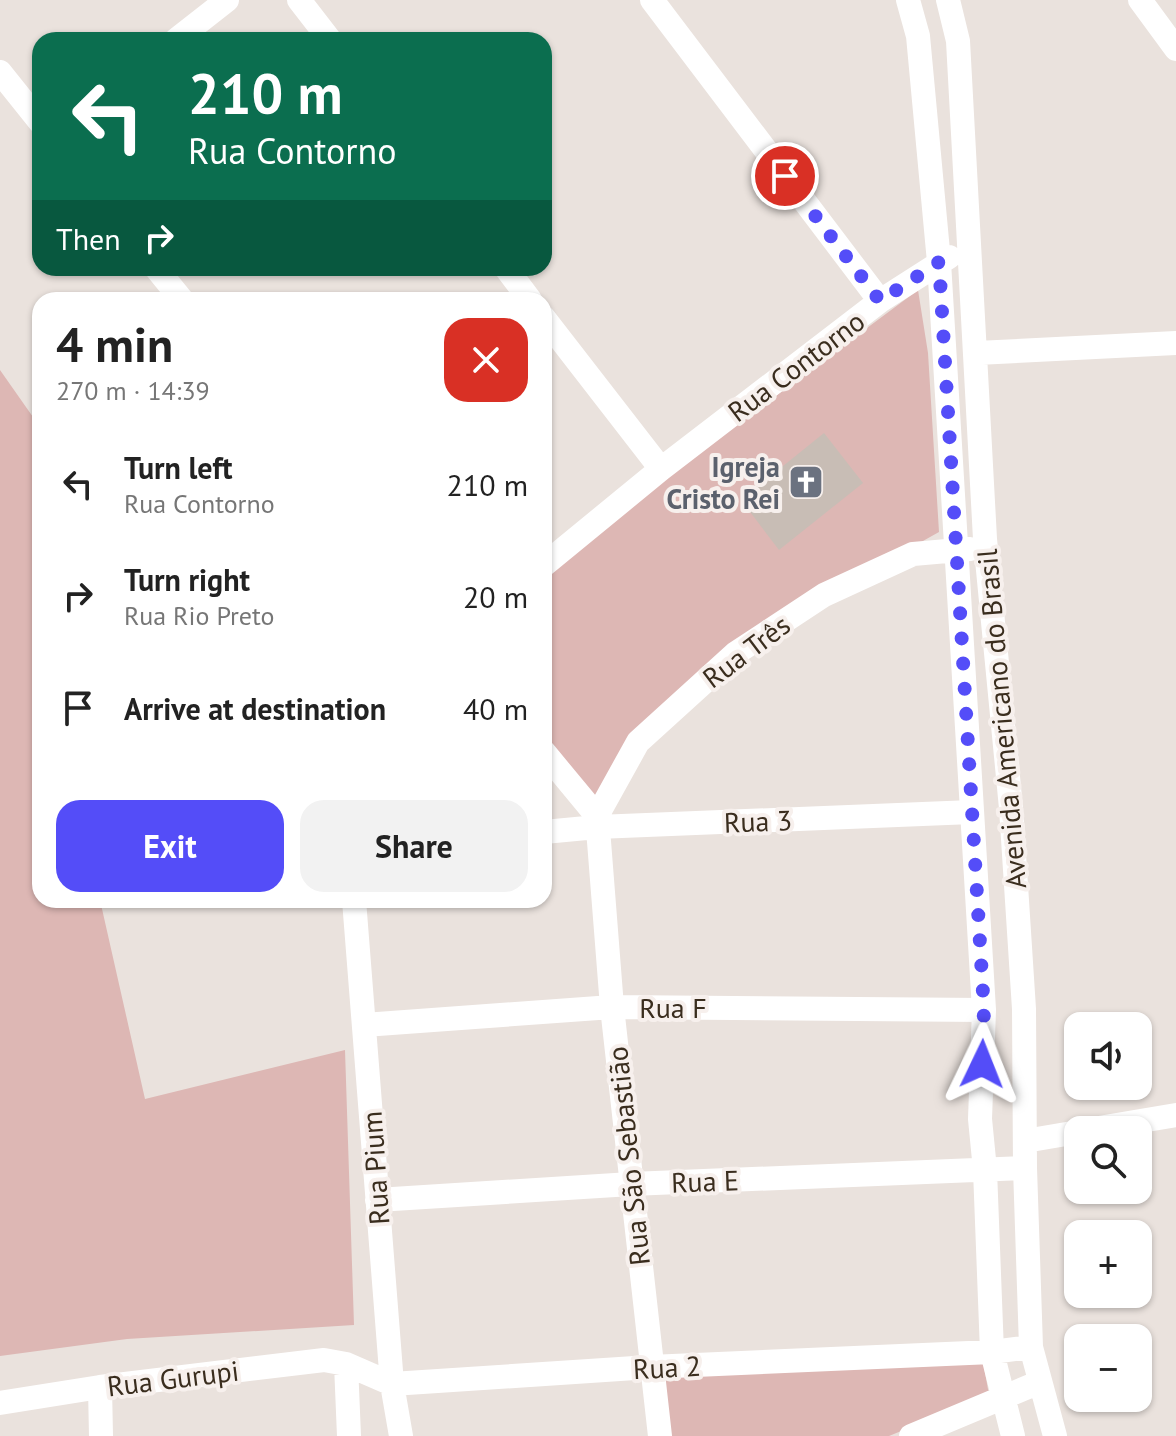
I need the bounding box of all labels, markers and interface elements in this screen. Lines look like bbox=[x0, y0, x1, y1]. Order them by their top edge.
text: 210 m bbox=[188, 57, 343, 129]
icon: left bbox=[56, 64, 160, 168]
text: Rua Contorno bbox=[188, 127, 397, 174]
pin bbox=[751, 142, 819, 210]
icon: arrive bbox=[763, 154, 807, 198]
icon: right bbox=[137, 216, 181, 260]
text: Then bbox=[56, 219, 121, 258]
street label: Rua Contorno bbox=[720, 302, 872, 430]
text: 4 min bbox=[56, 313, 173, 375]
button: close bbox=[444, 318, 528, 402]
text: 270 m · 14:39 bbox=[56, 374, 210, 407]
text: Turn left bbox=[124, 448, 232, 487]
place label: Igreja Cristo Rei bbox=[666, 448, 780, 517]
icon: left bbox=[56, 462, 100, 506]
church icon: Igreja Cristo Rei bbox=[787, 463, 825, 501]
text: 210 m bbox=[447, 465, 528, 504]
text: Rua Contorno bbox=[124, 487, 275, 520]
street label: Avenida Americano do Brasil bbox=[968, 548, 1034, 890]
text: Turn right bbox=[124, 560, 250, 599]
icon: right bbox=[56, 574, 100, 618]
text: 20 m bbox=[463, 577, 528, 616]
text: Rua Rio Preto bbox=[124, 599, 275, 632]
street label: Rua Três bbox=[695, 606, 797, 696]
icon: arrive bbox=[56, 686, 100, 730]
text: Arrive at destination bbox=[124, 689, 386, 728]
text: 40 m bbox=[463, 689, 528, 728]
button: Exit bbox=[56, 800, 284, 892]
button: Share bbox=[300, 800, 528, 892]
street label: Rua 3 bbox=[723, 801, 793, 841]
street label: Rua F bbox=[639, 989, 707, 1026]
map controls bbox=[1064, 1012, 1152, 1412]
button: sound bbox=[1064, 1012, 1152, 1100]
position arrow bbox=[940, 1022, 1024, 1106]
street label: Rua São Sebastião bbox=[598, 1045, 658, 1267]
street label: Rua Pium bbox=[353, 1110, 397, 1226]
button: search bbox=[1064, 1116, 1152, 1204]
street label: Rua E bbox=[670, 1161, 740, 1201]
button: + bbox=[1064, 1220, 1152, 1308]
button: − bbox=[1064, 1324, 1152, 1412]
street label: Rua 2 bbox=[632, 1347, 702, 1387]
street label: Rua Gurupi bbox=[105, 1352, 241, 1404]

